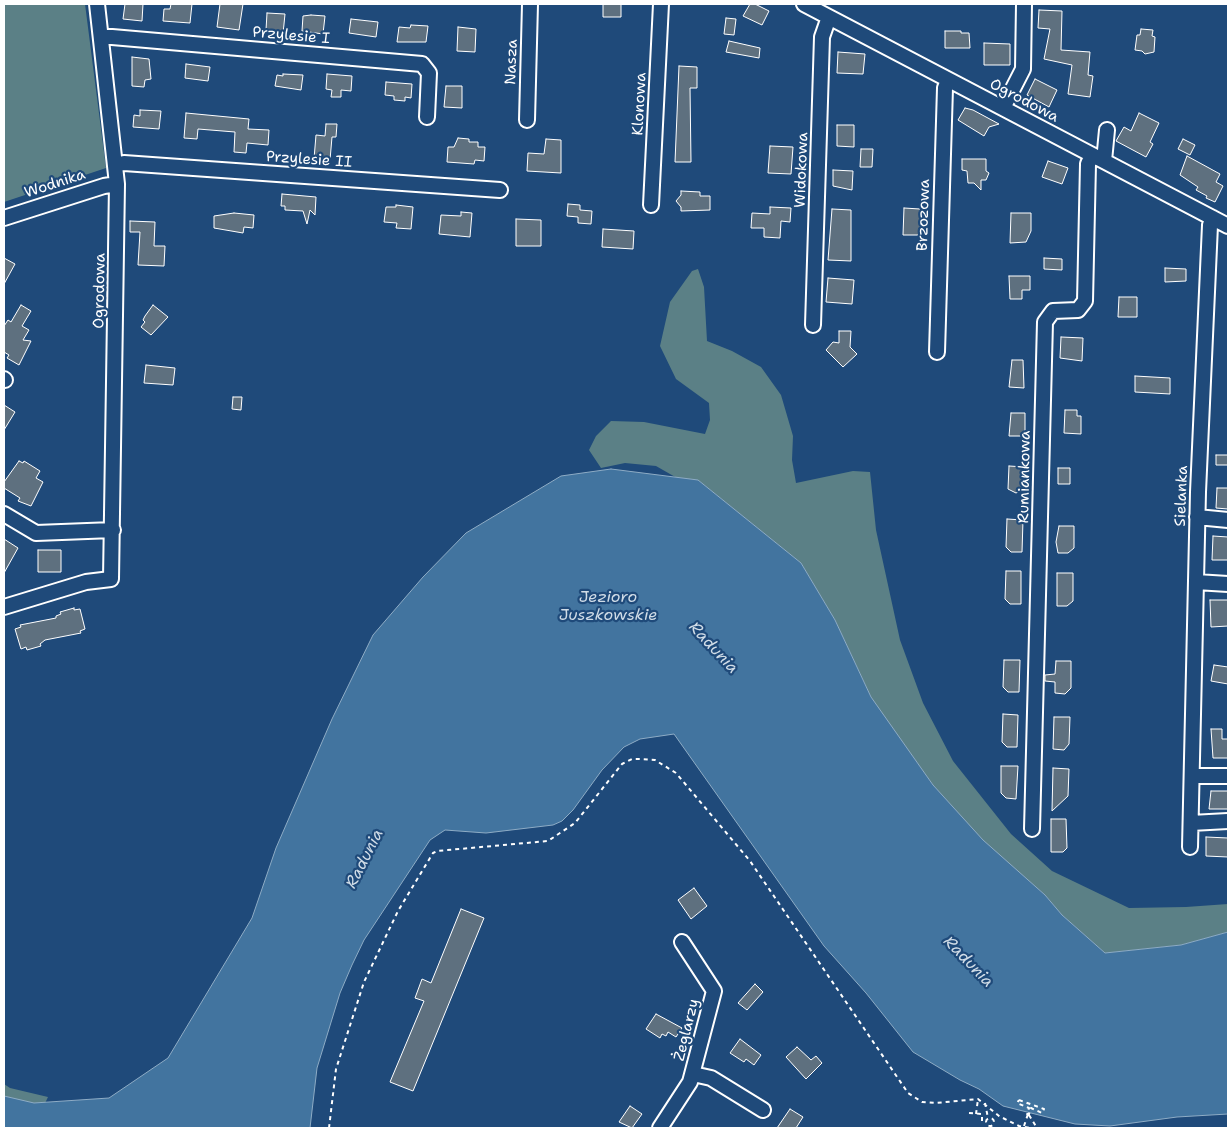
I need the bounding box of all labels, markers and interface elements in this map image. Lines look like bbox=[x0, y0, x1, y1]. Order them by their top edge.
street label: Przylesie I bbox=[251, 24, 331, 48]
street label: Nasza bbox=[502, 39, 522, 85]
street label: Klonowa bbox=[629, 72, 651, 136]
street label: Ogrodowa bbox=[986, 75, 1062, 127]
street label: Widokowa bbox=[792, 132, 812, 208]
street label: Przylesie II bbox=[265, 148, 353, 172]
street label: Wodnika bbox=[22, 166, 88, 202]
street label: Brzozowa bbox=[914, 179, 934, 251]
street label: Ogrodowa bbox=[90, 253, 110, 329]
street label: Rumiankowa bbox=[1015, 430, 1035, 524]
street label: Sielanka bbox=[1172, 465, 1192, 527]
water label: Jezioro Juszkowskie bbox=[559, 588, 657, 626]
water label: Radunia bbox=[684, 618, 742, 678]
water label: Radunia bbox=[342, 826, 388, 892]
water label: Radunia bbox=[939, 932, 997, 992]
street label: Żeglarzy bbox=[671, 997, 703, 1063]

